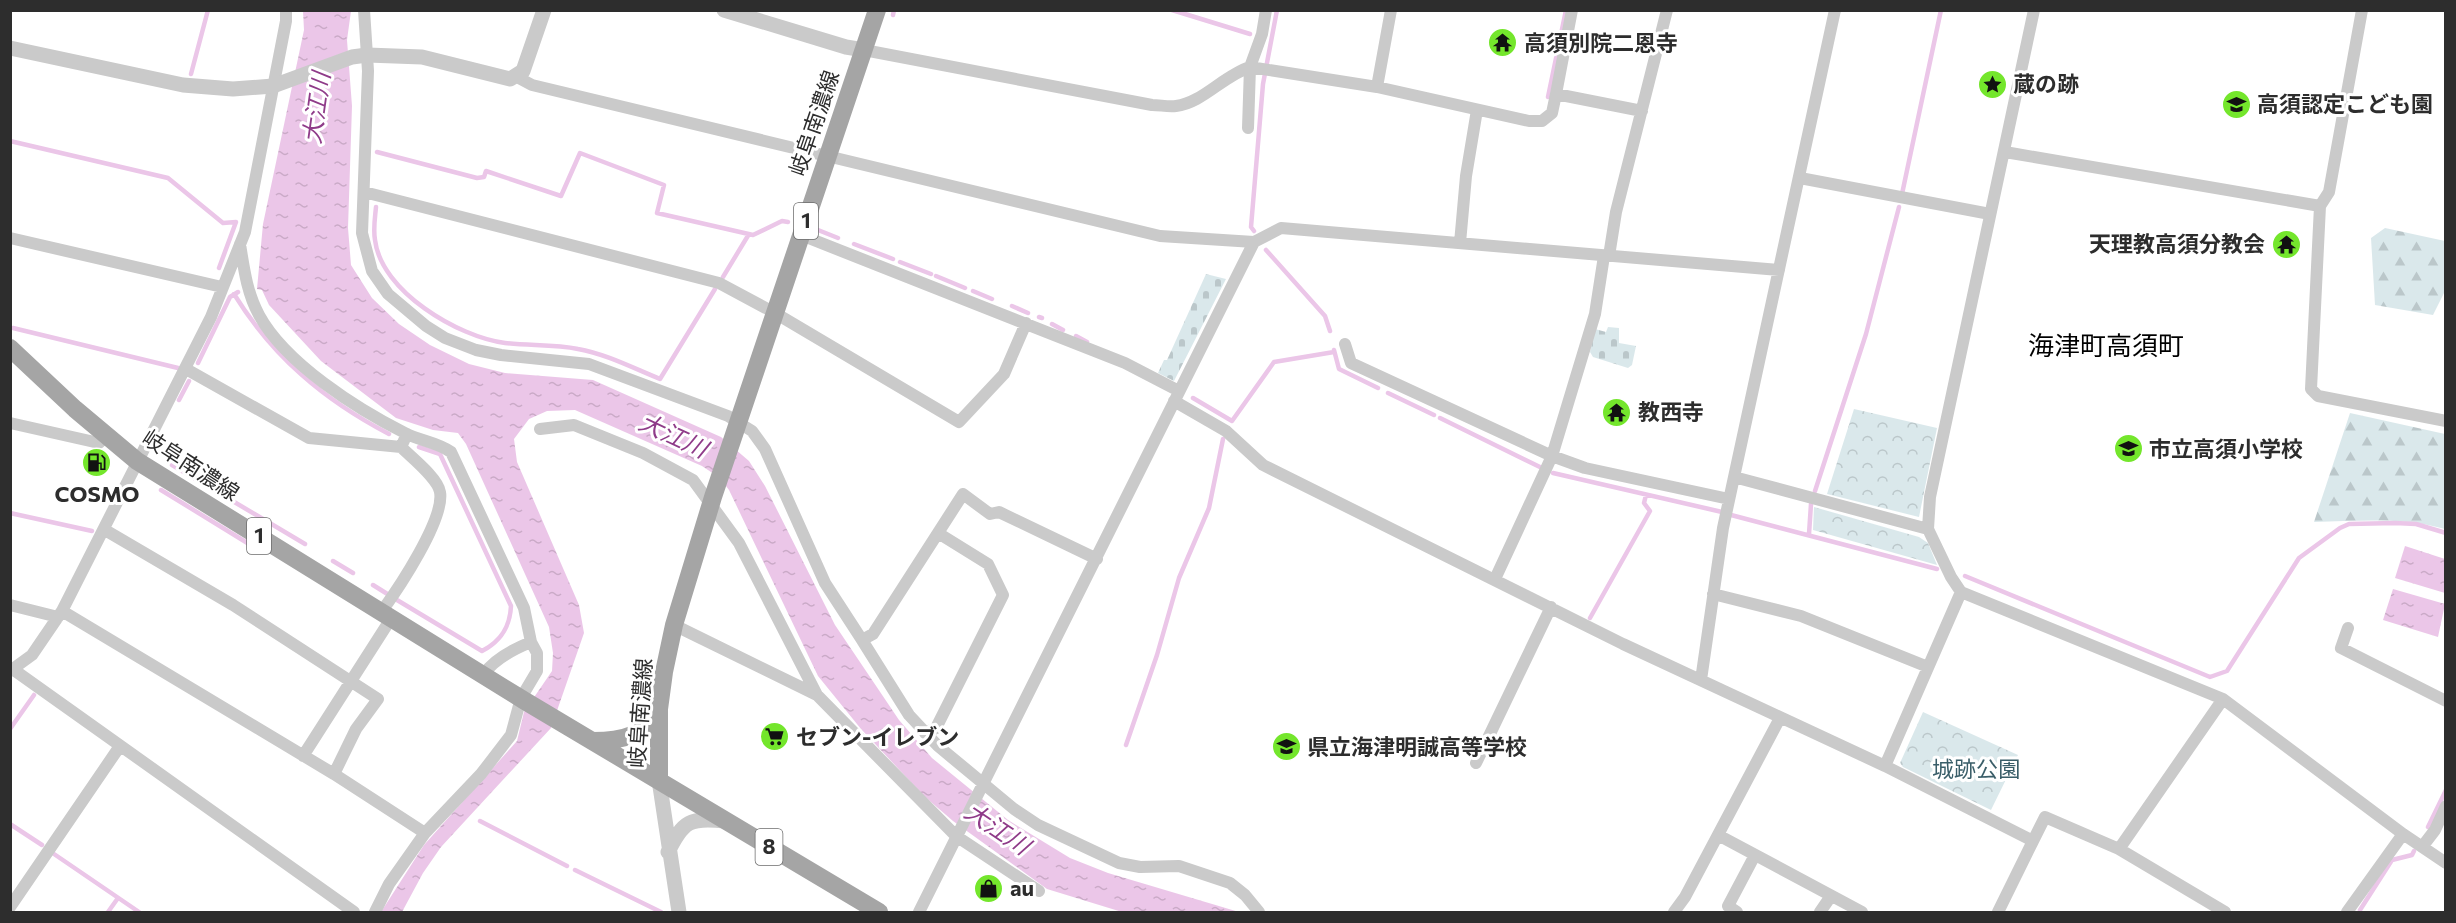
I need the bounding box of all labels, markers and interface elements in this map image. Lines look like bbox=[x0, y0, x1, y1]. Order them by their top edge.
temple icon: 高須別院二恩寺 bbox=[1487, 27, 1519, 59]
place label: 高須別院二恩寺 bbox=[1524, 29, 1678, 56]
street label: 岐阜南濃線 bbox=[783, 66, 844, 179]
water label: 大江川 bbox=[296, 67, 335, 145]
place icon: 蔵の跡 bbox=[1976, 68, 2008, 100]
place label: 蔵の跡 bbox=[2013, 70, 2079, 97]
school or university icon: 高須認定こども園 bbox=[2220, 88, 2252, 120]
place label: 高須認定こども園 bbox=[2257, 90, 2433, 117]
road number: 1 bbox=[794, 203, 818, 239]
temple icon: 天理教高須分教会 bbox=[2270, 228, 2302, 260]
place label: 天理教高須分教会 bbox=[2089, 230, 2265, 257]
district label: 海津町高須町 bbox=[2028, 329, 2184, 360]
temple icon: 教西寺 bbox=[1601, 396, 1633, 428]
place label: 教西寺 bbox=[1638, 398, 1704, 425]
water label: 大江川 bbox=[635, 406, 715, 464]
street label: 岐阜南濃線 bbox=[138, 423, 245, 506]
school or university icon: 市立高須小学校 bbox=[2112, 433, 2144, 465]
place label: 市立高須小学校 bbox=[2149, 435, 2303, 462]
fuel station icon: COSMO bbox=[81, 446, 113, 478]
place label: COSMO bbox=[55, 480, 140, 507]
road number: 1 bbox=[247, 518, 271, 554]
street label: 岐阜南濃線 bbox=[622, 657, 657, 769]
supermarket icon: セブン-イレブン bbox=[759, 721, 791, 753]
place label: セブン-イレブン bbox=[796, 723, 959, 750]
school or university icon: 県立海津明誠高等学校 bbox=[1270, 731, 1302, 763]
place label: 県立海津明誠高等学校 bbox=[1307, 733, 1527, 760]
park label: 城跡公園 bbox=[1932, 755, 2020, 782]
water label: 大江川 bbox=[960, 796, 1038, 862]
road number: 8 bbox=[756, 829, 782, 865]
shop icon: au bbox=[973, 872, 1005, 904]
place label: au bbox=[1010, 874, 1034, 901]

